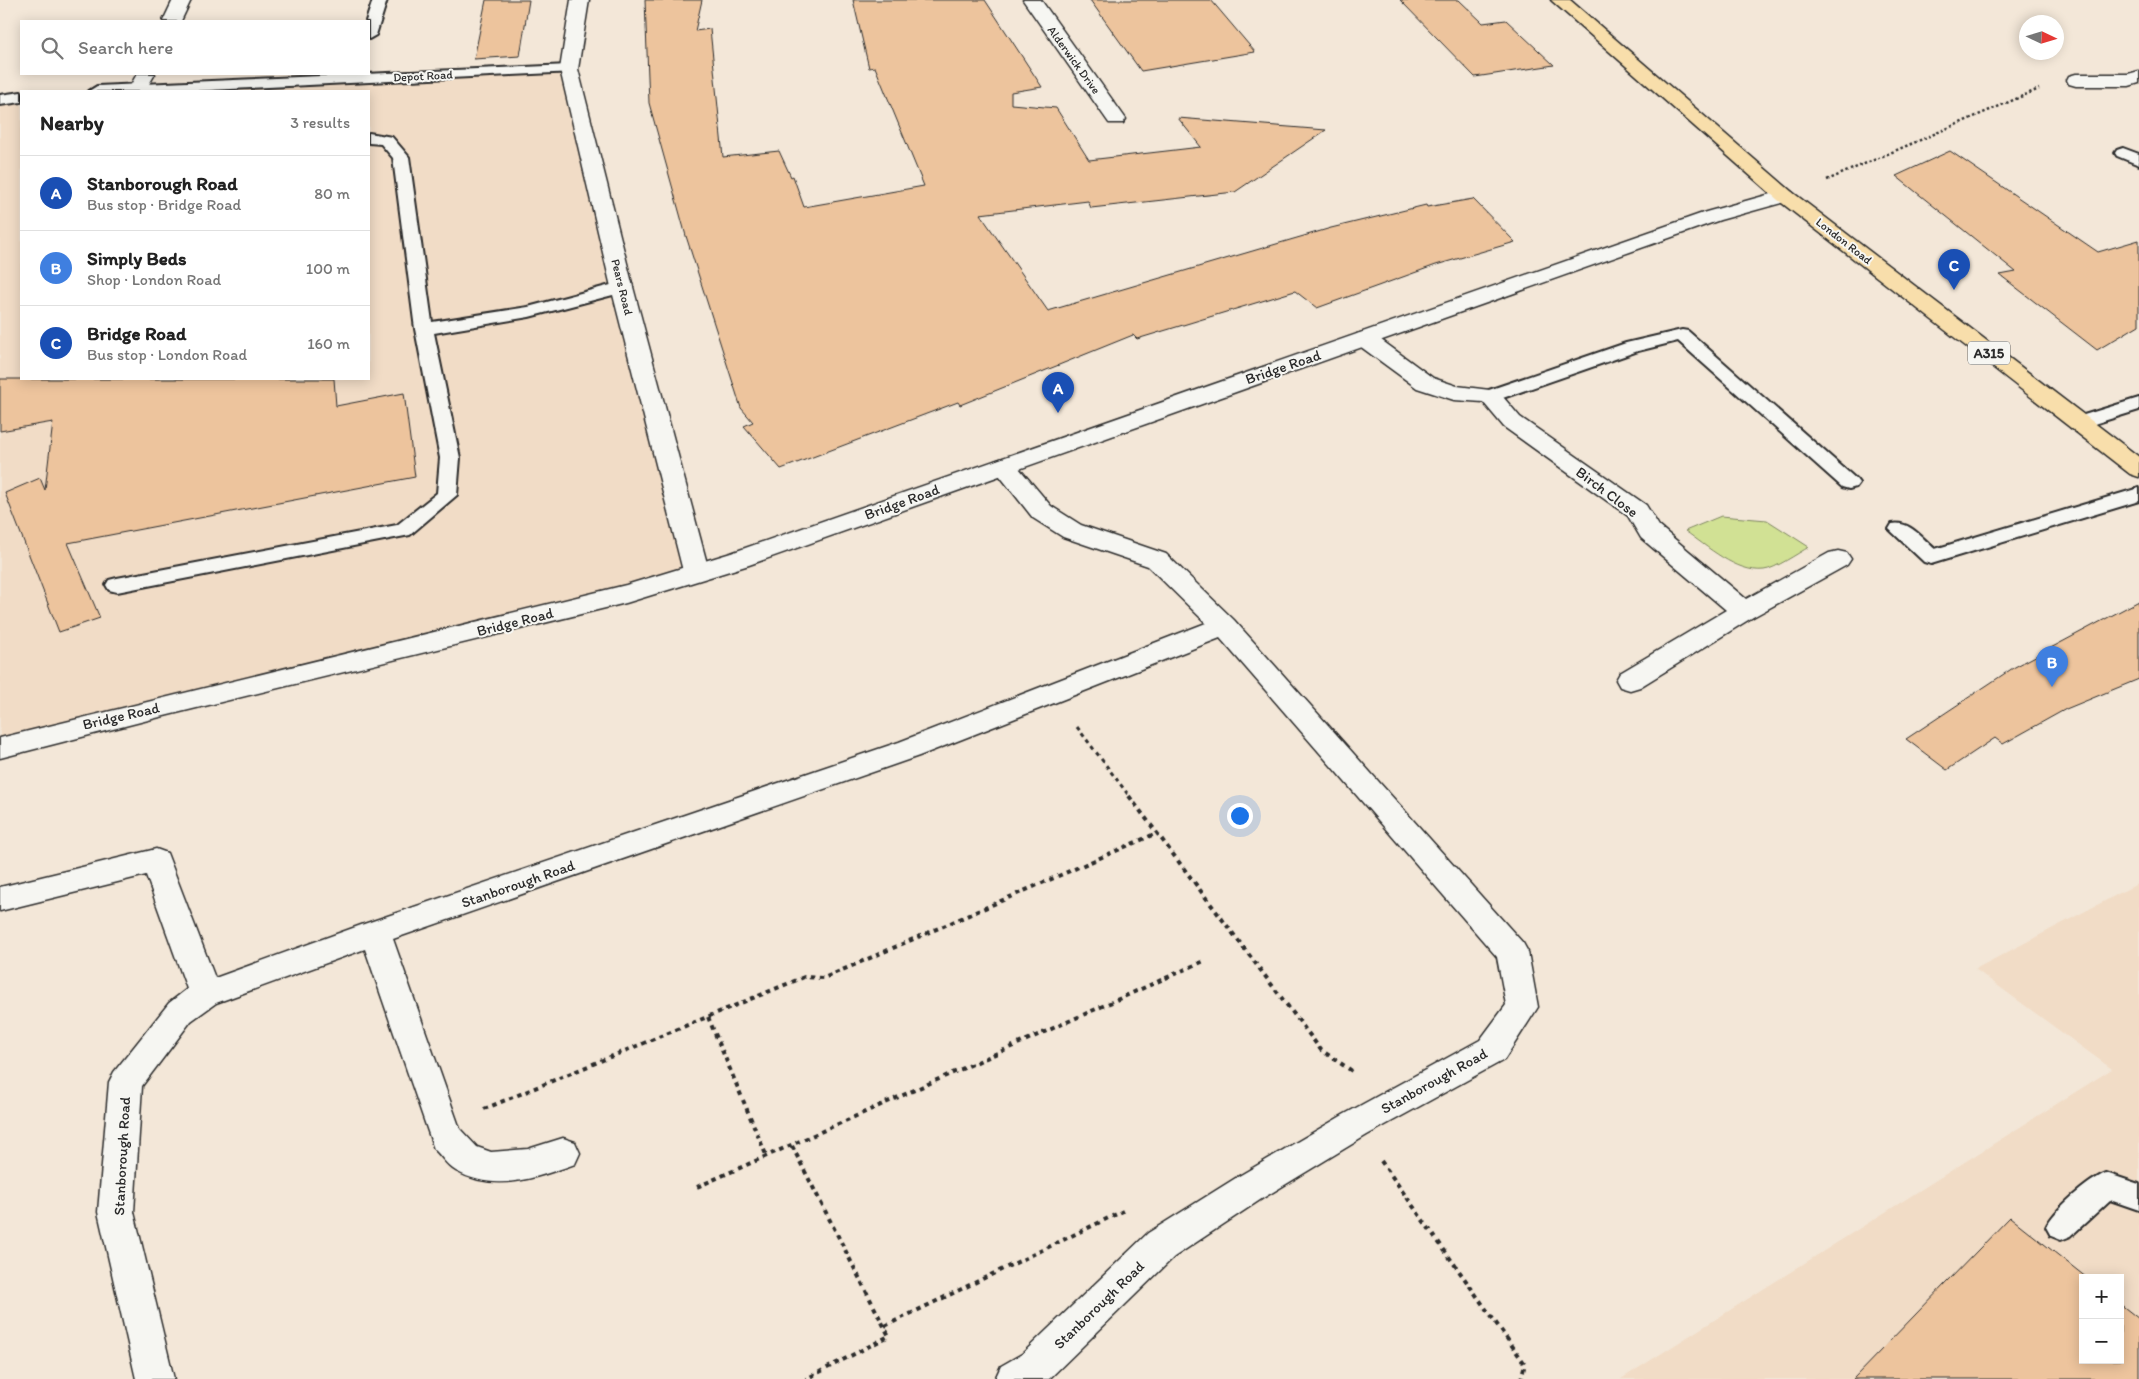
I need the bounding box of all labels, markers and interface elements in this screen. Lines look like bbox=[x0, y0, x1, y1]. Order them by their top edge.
north arrow bbox=[2019, 15, 2064, 60]
search box bbox=[20, 20, 370, 75]
street label: Alderwick Drive bbox=[1045, 23, 1104, 97]
icon: search bbox=[38, 34, 66, 62]
text: Search here bbox=[78, 36, 173, 59]
street label: Depot Road bbox=[393, 67, 454, 85]
text: Nearby bbox=[40, 110, 104, 135]
text: 3 results bbox=[290, 113, 350, 132]
text: Stanborough Road bbox=[87, 172, 238, 195]
text: A bbox=[51, 184, 61, 203]
text: 80 m bbox=[314, 184, 350, 203]
text: Bus stop · Bridge Road bbox=[87, 195, 241, 214]
street label: London Road bbox=[1813, 215, 1875, 267]
text: Simply Beds bbox=[87, 247, 187, 270]
pin: C bbox=[1938, 249, 1970, 290]
street label: Pears Road bbox=[608, 258, 636, 317]
text: B bbox=[51, 259, 61, 278]
text: 100 m bbox=[306, 259, 350, 278]
text: Shop · London Road bbox=[87, 270, 221, 289]
text: Bridge Road bbox=[87, 322, 186, 345]
text: C bbox=[51, 334, 61, 353]
text: 160 m bbox=[307, 334, 350, 353]
road number: A315 bbox=[1968, 342, 2010, 364]
text: Bus stop · London Road bbox=[87, 345, 247, 364]
street label: Bridge Road bbox=[1243, 345, 1324, 388]
pin: A bbox=[1042, 372, 1074, 413]
street label: Birch Close bbox=[1572, 463, 1642, 521]
street label: Bridge Road bbox=[862, 480, 943, 524]
street label: Bridge Road bbox=[475, 604, 556, 640]
pin: B bbox=[2036, 646, 2068, 687]
street label: Bridge Road bbox=[81, 698, 162, 734]
your location bbox=[1227, 803, 1253, 829]
street label: Stanborough Road bbox=[459, 856, 578, 912]
street label: Stanborough Road bbox=[1378, 1044, 1491, 1118]
street label: Stanborough Road bbox=[110, 1095, 134, 1216]
street label: Stanborough Road bbox=[1050, 1257, 1149, 1353]
map controls bbox=[2079, 1274, 2124, 1364]
button: + bbox=[2079, 1274, 2124, 1319]
button: − bbox=[2079, 1319, 2124, 1364]

